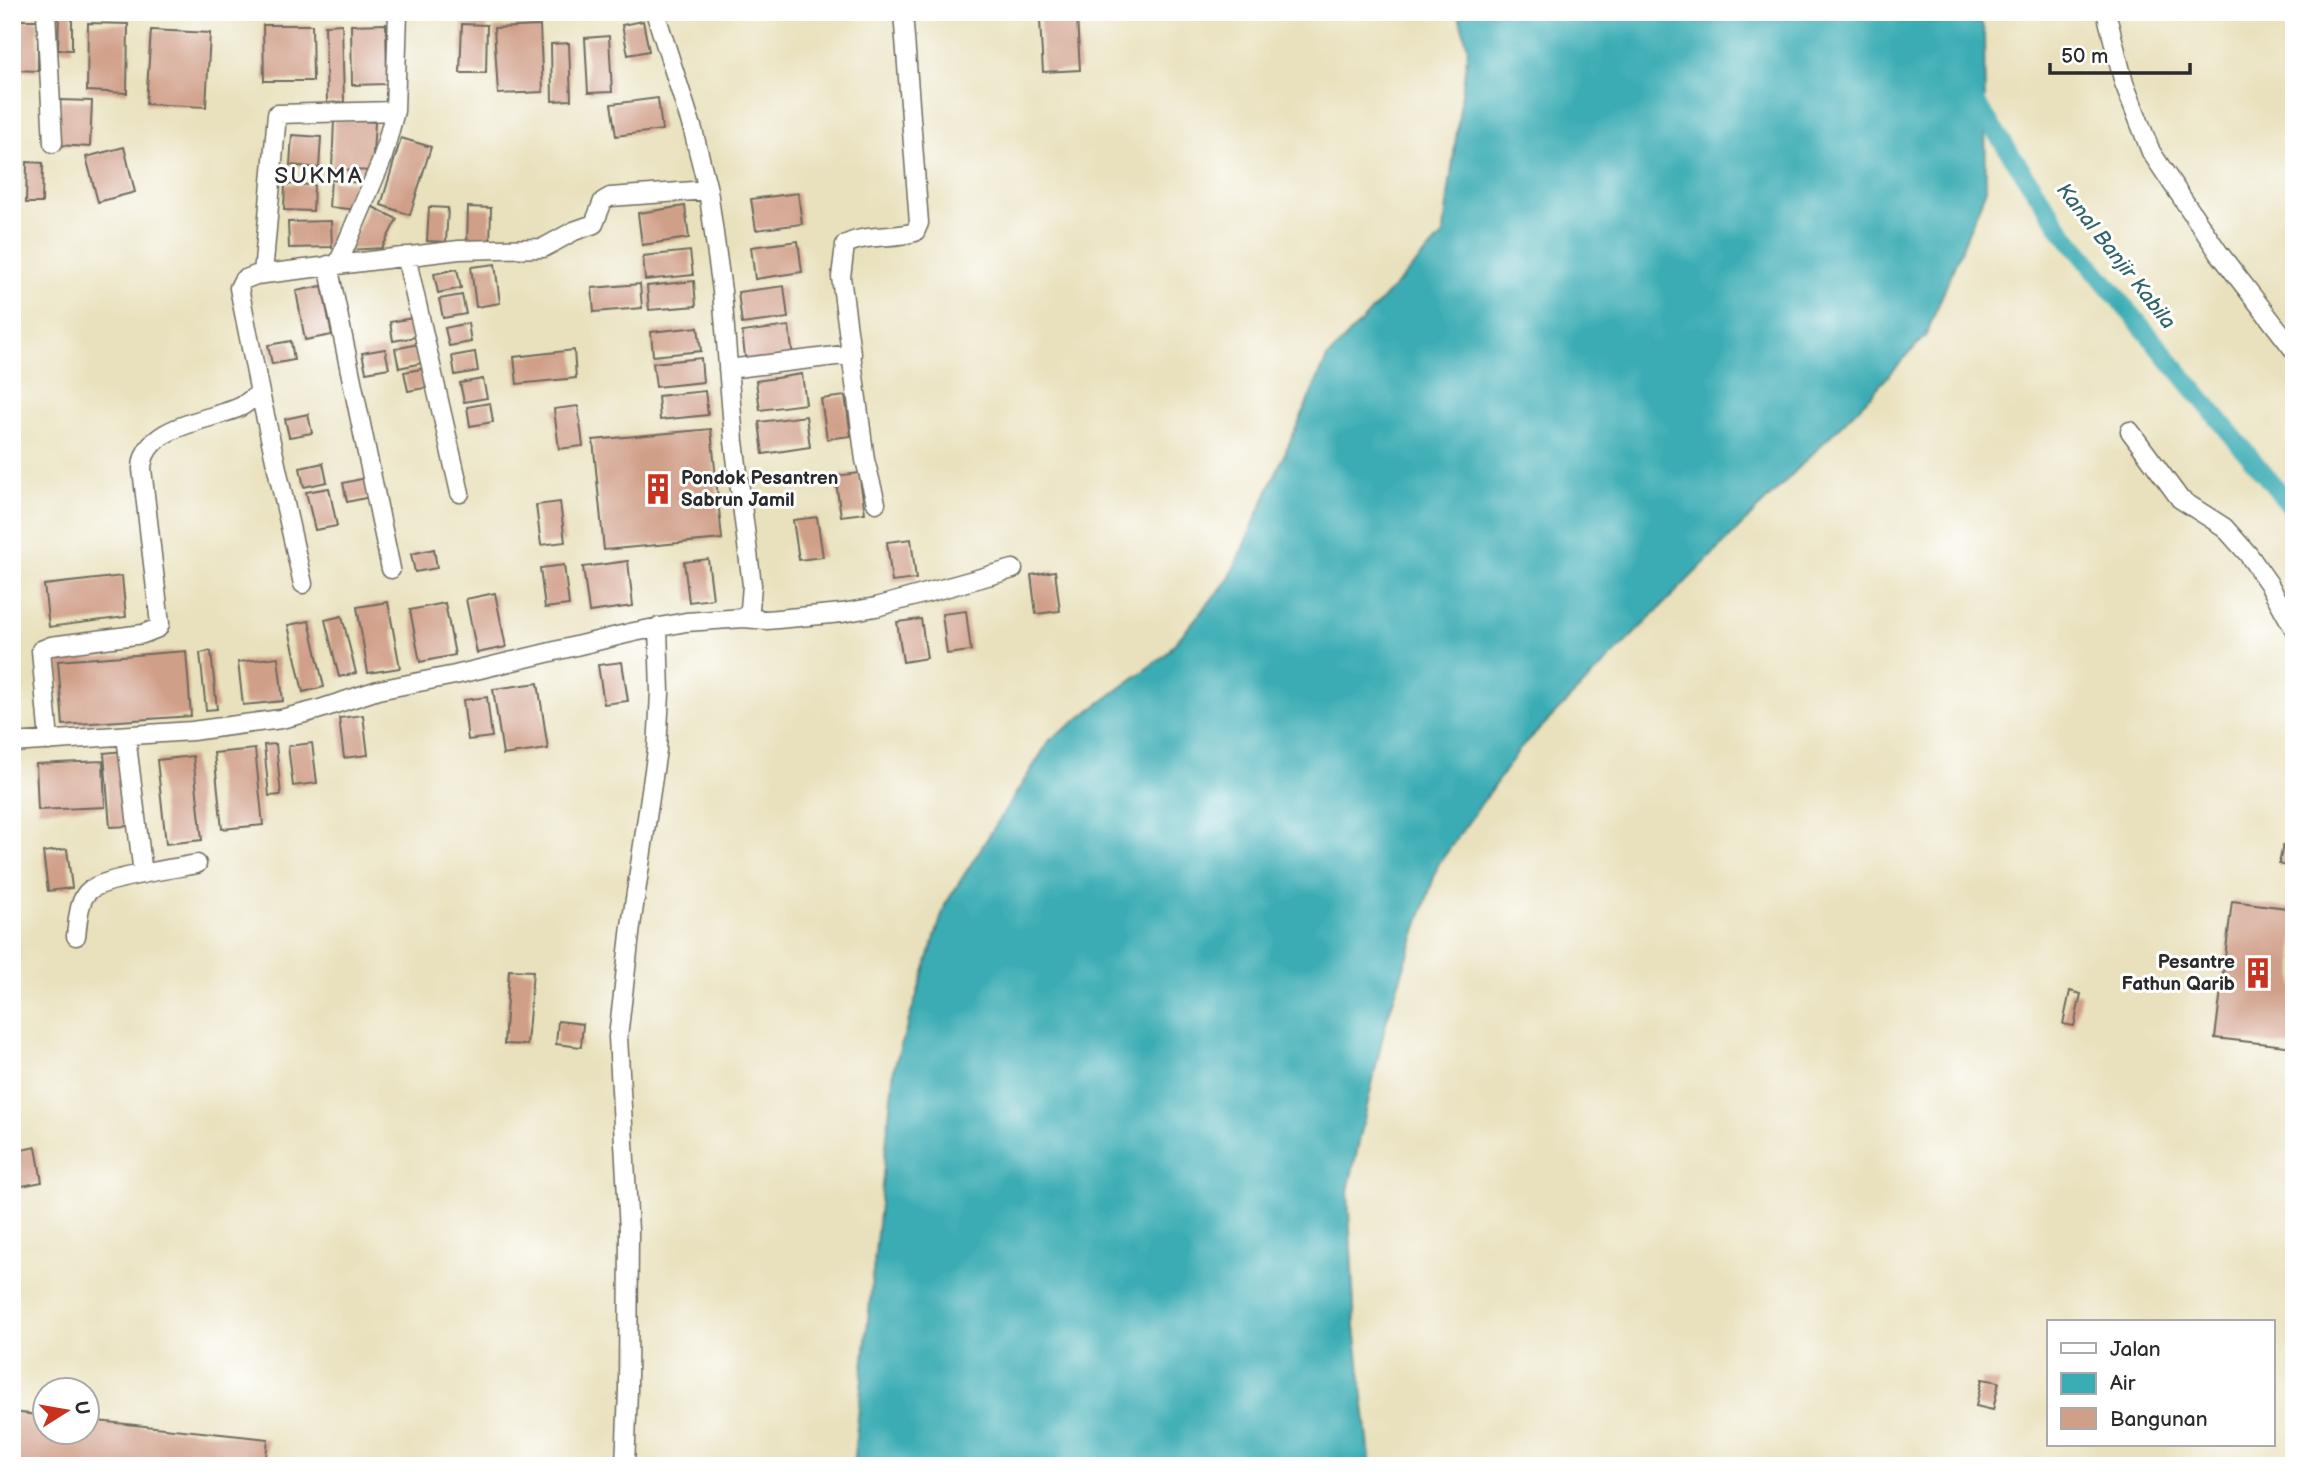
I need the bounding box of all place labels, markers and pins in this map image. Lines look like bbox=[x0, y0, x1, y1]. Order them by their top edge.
place label: Pondok Pesantren Sabrun Jamil bbox=[681, 467, 838, 512]
building icon: Pondok Pesantren Sabrun Jamil bbox=[641, 472, 675, 506]
place label: Pesantre Fathun Qarib bbox=[2121, 951, 2235, 996]
building icon: Pesantre Fathun Qarib bbox=[2241, 956, 2275, 990]

